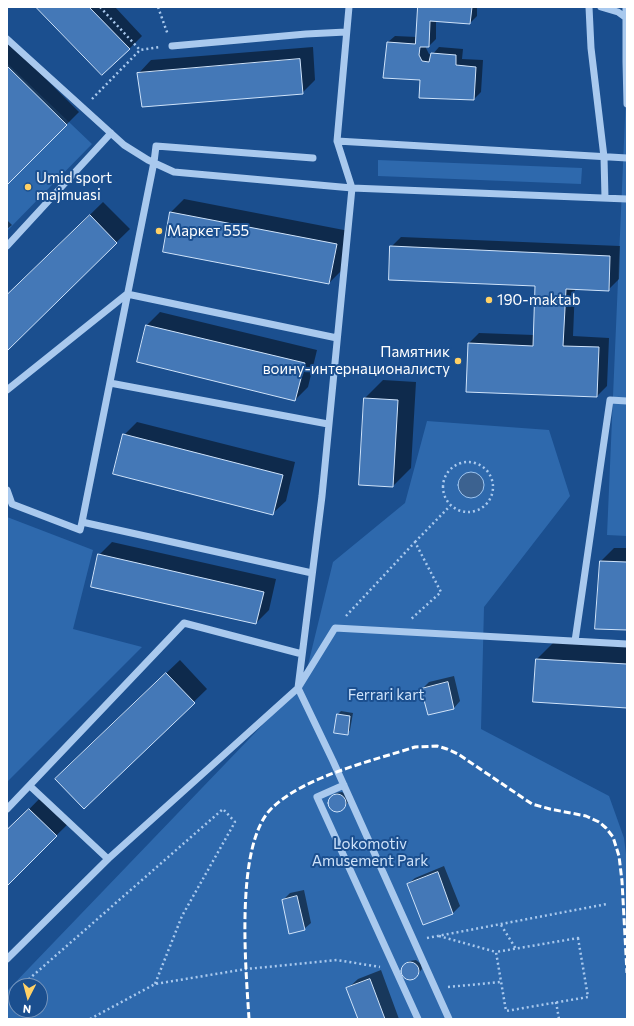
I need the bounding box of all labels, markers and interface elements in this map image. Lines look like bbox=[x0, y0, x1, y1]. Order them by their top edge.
place label: Umid sport majmuasi bbox=[36, 169, 112, 204]
marker: Umid sport majmuasi bbox=[23, 182, 33, 192]
place label: Маркет 555 bbox=[167, 222, 249, 240]
marker: Маркет 555 bbox=[154, 226, 164, 236]
place label: 190-maktab bbox=[497, 291, 581, 309]
marker: 190-maktab bbox=[484, 295, 494, 305]
place label: Памятник воину-интернационалисту bbox=[263, 343, 450, 378]
marker: Памятник воину-интернационалисту bbox=[453, 356, 463, 366]
park label: Ferrari kart bbox=[348, 686, 424, 704]
park label: Lokomotiv Amusement Park bbox=[312, 835, 428, 870]
north arrow bbox=[8, 978, 48, 1018]
text: N bbox=[22, 1003, 32, 1016]

